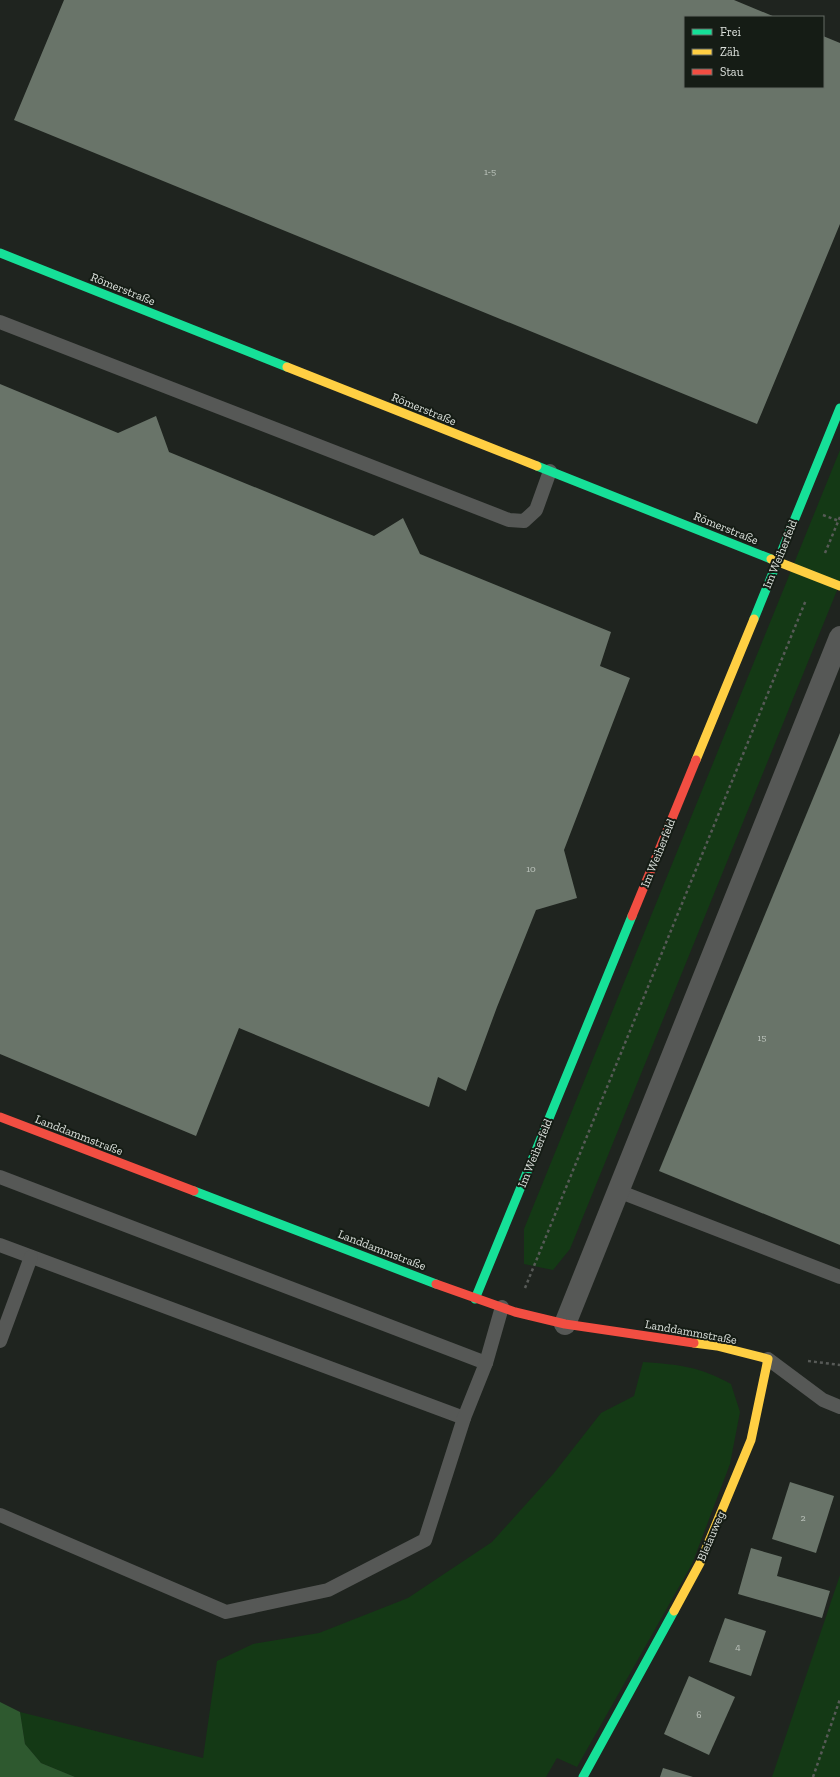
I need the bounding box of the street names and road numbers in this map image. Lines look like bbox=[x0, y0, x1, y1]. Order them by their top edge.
street label: Römerstraße bbox=[89, 270, 158, 308]
street label: Römerstraße bbox=[390, 390, 459, 428]
street label: Römerstraße bbox=[692, 509, 761, 547]
street label: Im Weiherfeld bbox=[760, 517, 800, 590]
street label: Im Weiherfeld bbox=[638, 816, 678, 889]
street label: Landdammstraße bbox=[33, 1112, 125, 1158]
street label: Im Weiherfeld bbox=[515, 1116, 555, 1189]
street label: Landdammstraße bbox=[336, 1227, 428, 1273]
street label: Landdammstraße bbox=[644, 1317, 738, 1347]
street label: Bleiauweg bbox=[694, 1508, 728, 1563]

